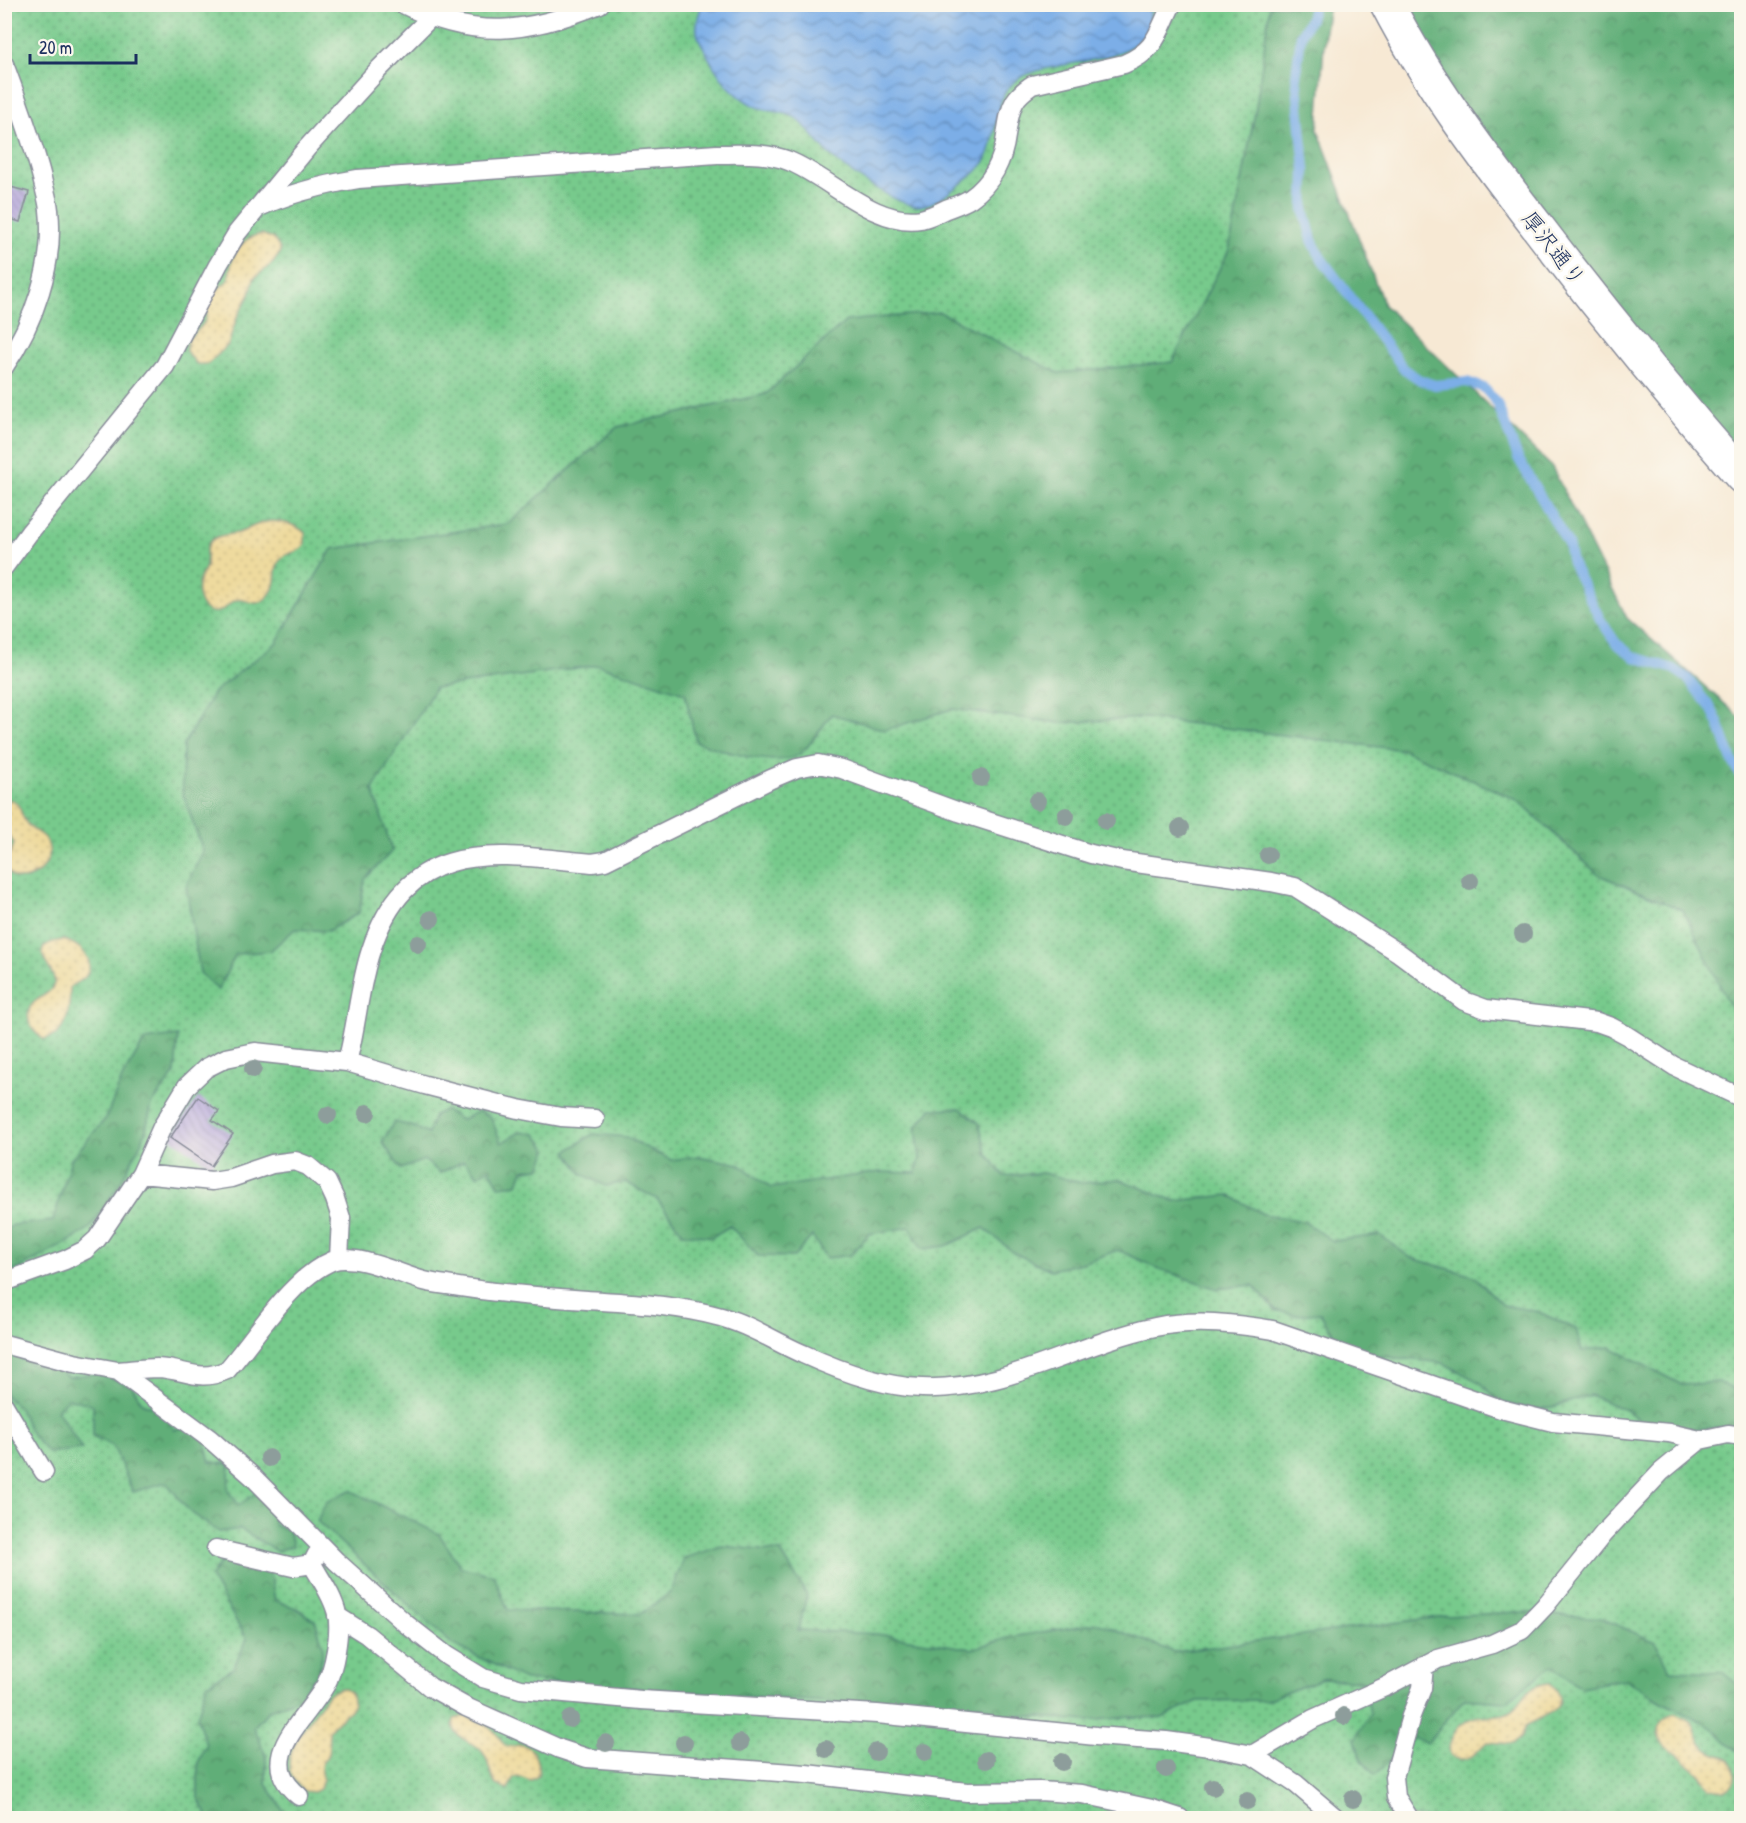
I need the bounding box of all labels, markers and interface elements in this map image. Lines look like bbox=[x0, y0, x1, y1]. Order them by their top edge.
scale bar bbox=[30, 27, 136, 65]
text: 20 m bbox=[39, 35, 72, 60]
street label: 厚沢通り bbox=[1515, 204, 1593, 292]

